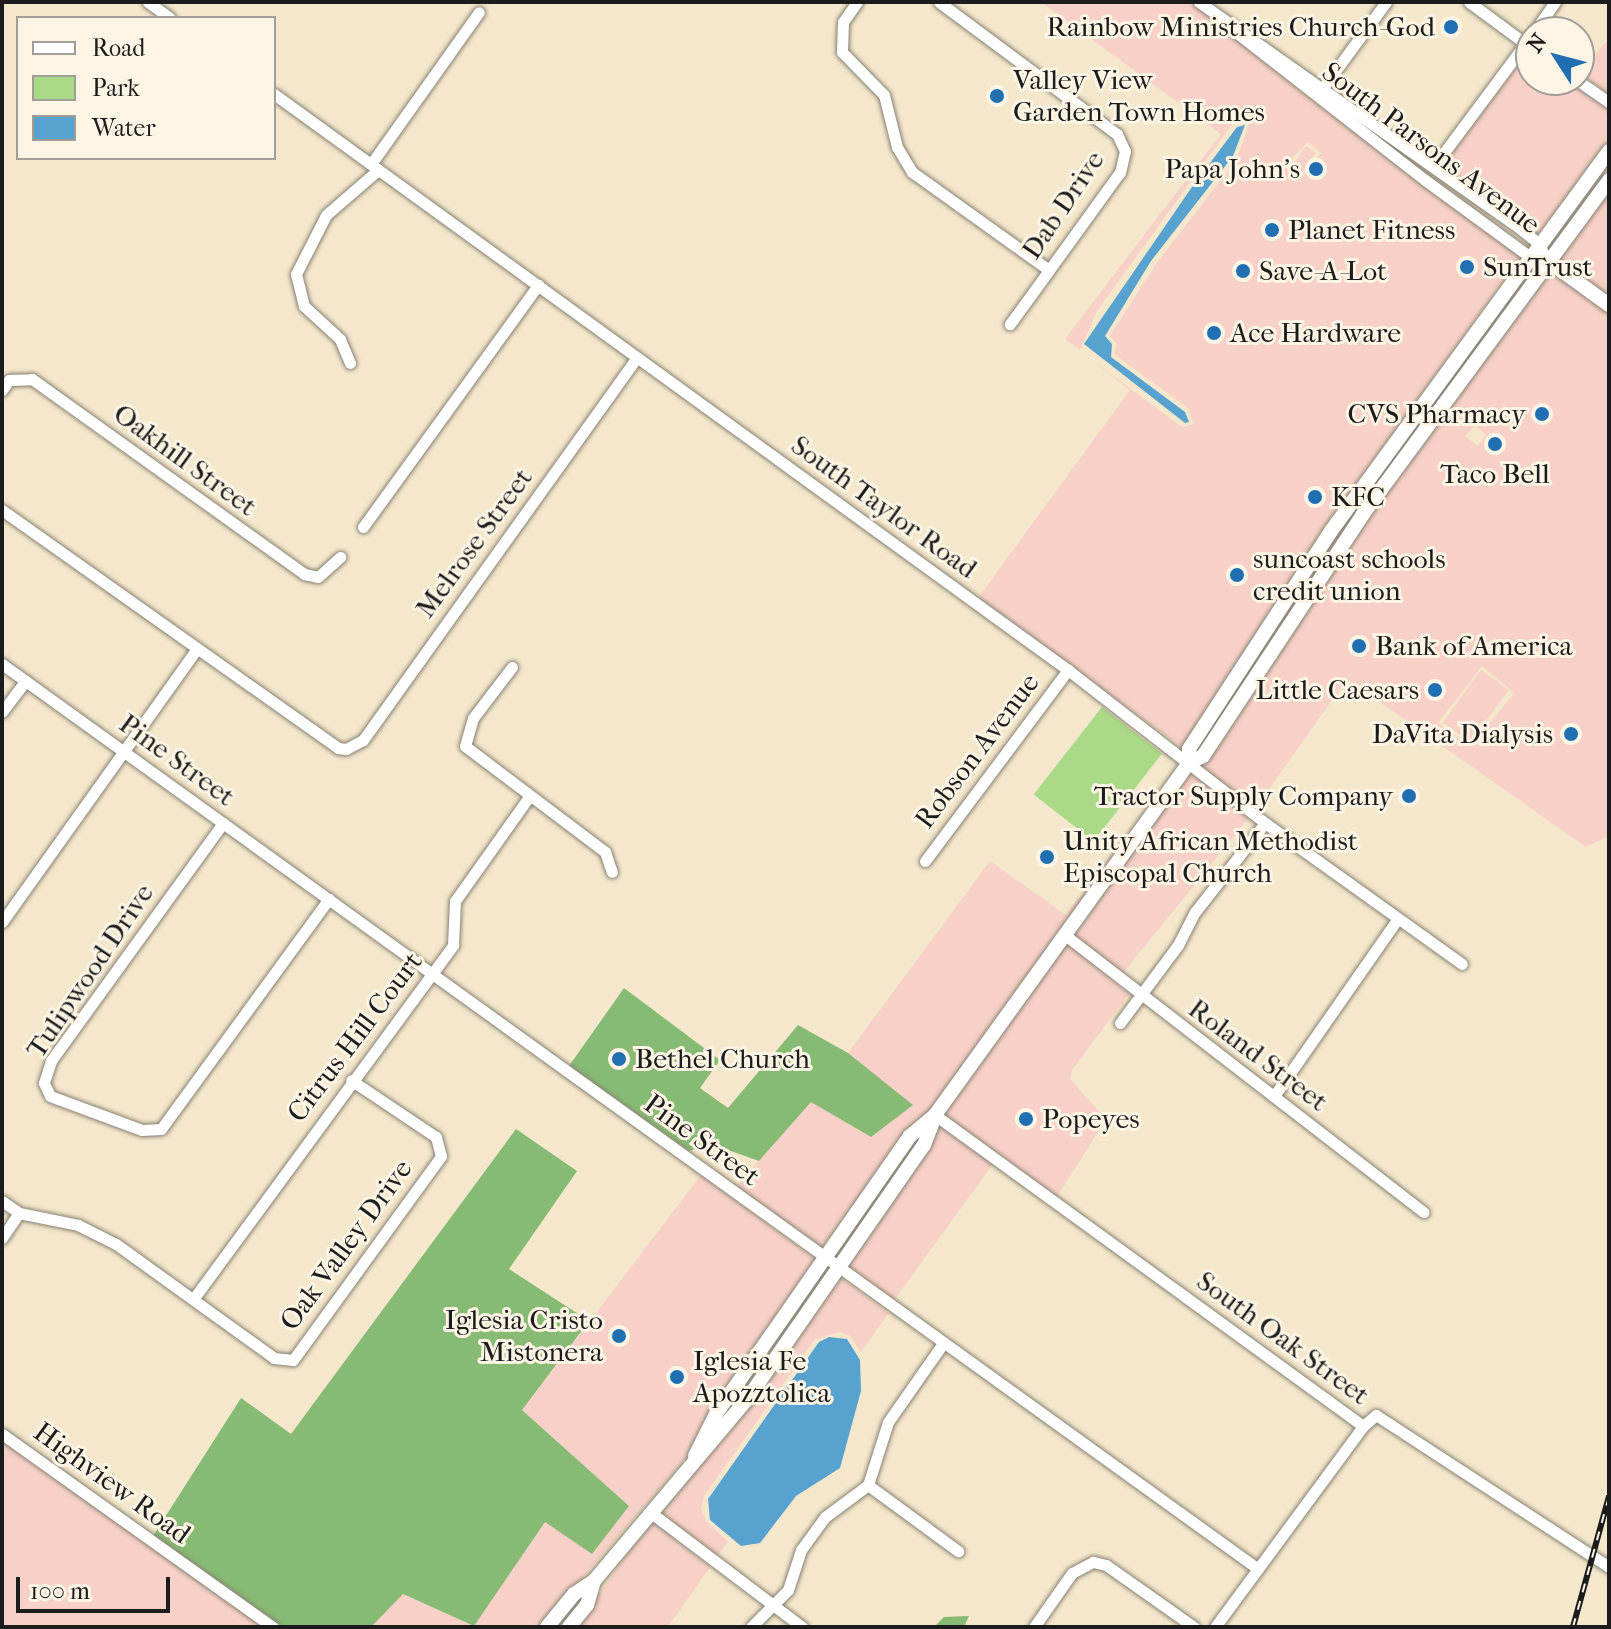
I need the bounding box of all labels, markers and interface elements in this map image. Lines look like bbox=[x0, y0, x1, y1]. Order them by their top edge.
place label: Rainbow Ministries Church-God bbox=[1047, 10, 1435, 44]
legend bbox=[16, 16, 276, 160]
north arrow bbox=[1515, 16, 1595, 96]
marker: Rainbow Ministries Church-God bbox=[1442, 18, 1460, 36]
text: N bbox=[1522, 29, 1553, 57]
text: Road bbox=[92, 34, 145, 62]
street label: South Parsons Avenue bbox=[1315, 55, 1547, 241]
place label: Valley View Garden Town Homes bbox=[1013, 63, 1265, 129]
text: Park bbox=[92, 74, 140, 102]
marker: Valley View Garden Town Homes bbox=[988, 87, 1006, 105]
text: Water bbox=[92, 114, 156, 142]
street label: Dab Drive bbox=[1015, 144, 1111, 266]
place label: Papa John's bbox=[1164, 152, 1300, 186]
marker: Papa John's bbox=[1307, 160, 1325, 178]
place label: Planet Fitness bbox=[1288, 213, 1455, 247]
marker: Planet Fitness bbox=[1263, 221, 1281, 239]
place label: SunTrust bbox=[1483, 250, 1593, 284]
place label: Save-A-Lot bbox=[1259, 254, 1387, 288]
marker: SunTrust bbox=[1458, 258, 1476, 276]
marker: Save-A-Lot bbox=[1234, 262, 1252, 280]
place label: Ace Hardware bbox=[1230, 316, 1401, 350]
marker: Ace Hardware bbox=[1205, 324, 1223, 342]
street label: Oakhill Street bbox=[107, 397, 263, 523]
place label: CVS Pharmacy bbox=[1348, 397, 1526, 431]
marker: CVS Pharmacy bbox=[1533, 405, 1551, 423]
street label: South Taylor Road bbox=[785, 428, 983, 586]
marker: Taco Bell bbox=[1486, 435, 1504, 453]
place label: Taco Bell bbox=[1440, 457, 1550, 491]
street label: Melrose Street bbox=[408, 462, 540, 624]
place label: KFC bbox=[1331, 480, 1385, 514]
marker: KFC bbox=[1306, 488, 1324, 506]
place label: suncoast schools credit union bbox=[1253, 542, 1446, 608]
marker: suncoast schools credit union bbox=[1228, 566, 1246, 584]
place label: Bank of America bbox=[1375, 629, 1573, 663]
marker: Bank of America bbox=[1350, 637, 1368, 655]
street label: Robson Avenue bbox=[908, 667, 1046, 835]
place label: Little Caesars bbox=[1256, 673, 1419, 707]
marker: Little Caesars bbox=[1426, 681, 1444, 699]
street label: Pine Street bbox=[113, 707, 241, 813]
place label: DaVita Dialysis bbox=[1372, 717, 1553, 751]
marker: DaVita Dialysis bbox=[1560, 723, 1582, 745]
place label: Tractor Supply Company bbox=[1094, 779, 1393, 813]
marker: Tractor Supply Company bbox=[1400, 787, 1418, 805]
place label: Unity African Methodist Episcopal Church bbox=[1063, 824, 1358, 890]
marker: Unity African Methodist Episcopal Church bbox=[1038, 848, 1056, 866]
street label: Tulipwood Drive bbox=[19, 877, 161, 1065]
street label: Citrus Hill Court bbox=[280, 946, 430, 1128]
street label: Roland Street bbox=[1182, 992, 1334, 1118]
place label: Bethel Church bbox=[635, 1042, 810, 1076]
marker: Bethel Church bbox=[610, 1050, 628, 1068]
street label: Pine Street bbox=[638, 1087, 766, 1193]
place label: Popeyes bbox=[1042, 1102, 1140, 1136]
marker: Popeyes bbox=[1017, 1110, 1035, 1128]
street label: Oak Valley Drive bbox=[273, 1153, 419, 1337]
street label: South Oak Street bbox=[1190, 1264, 1376, 1412]
place label: Iglesia Cristo Mistonera bbox=[445, 1303, 603, 1369]
marker: Iglesia Cristo Mistonera bbox=[610, 1327, 628, 1345]
place label: Iglesia Fe Apozztolica bbox=[693, 1344, 830, 1410]
marker: Iglesia Fe Apozztolica bbox=[668, 1368, 686, 1386]
street label: Highview Road bbox=[27, 1415, 197, 1551]
scale bar bbox=[20, 1561, 174, 1611]
text: 100 m bbox=[30, 1577, 90, 1605]

